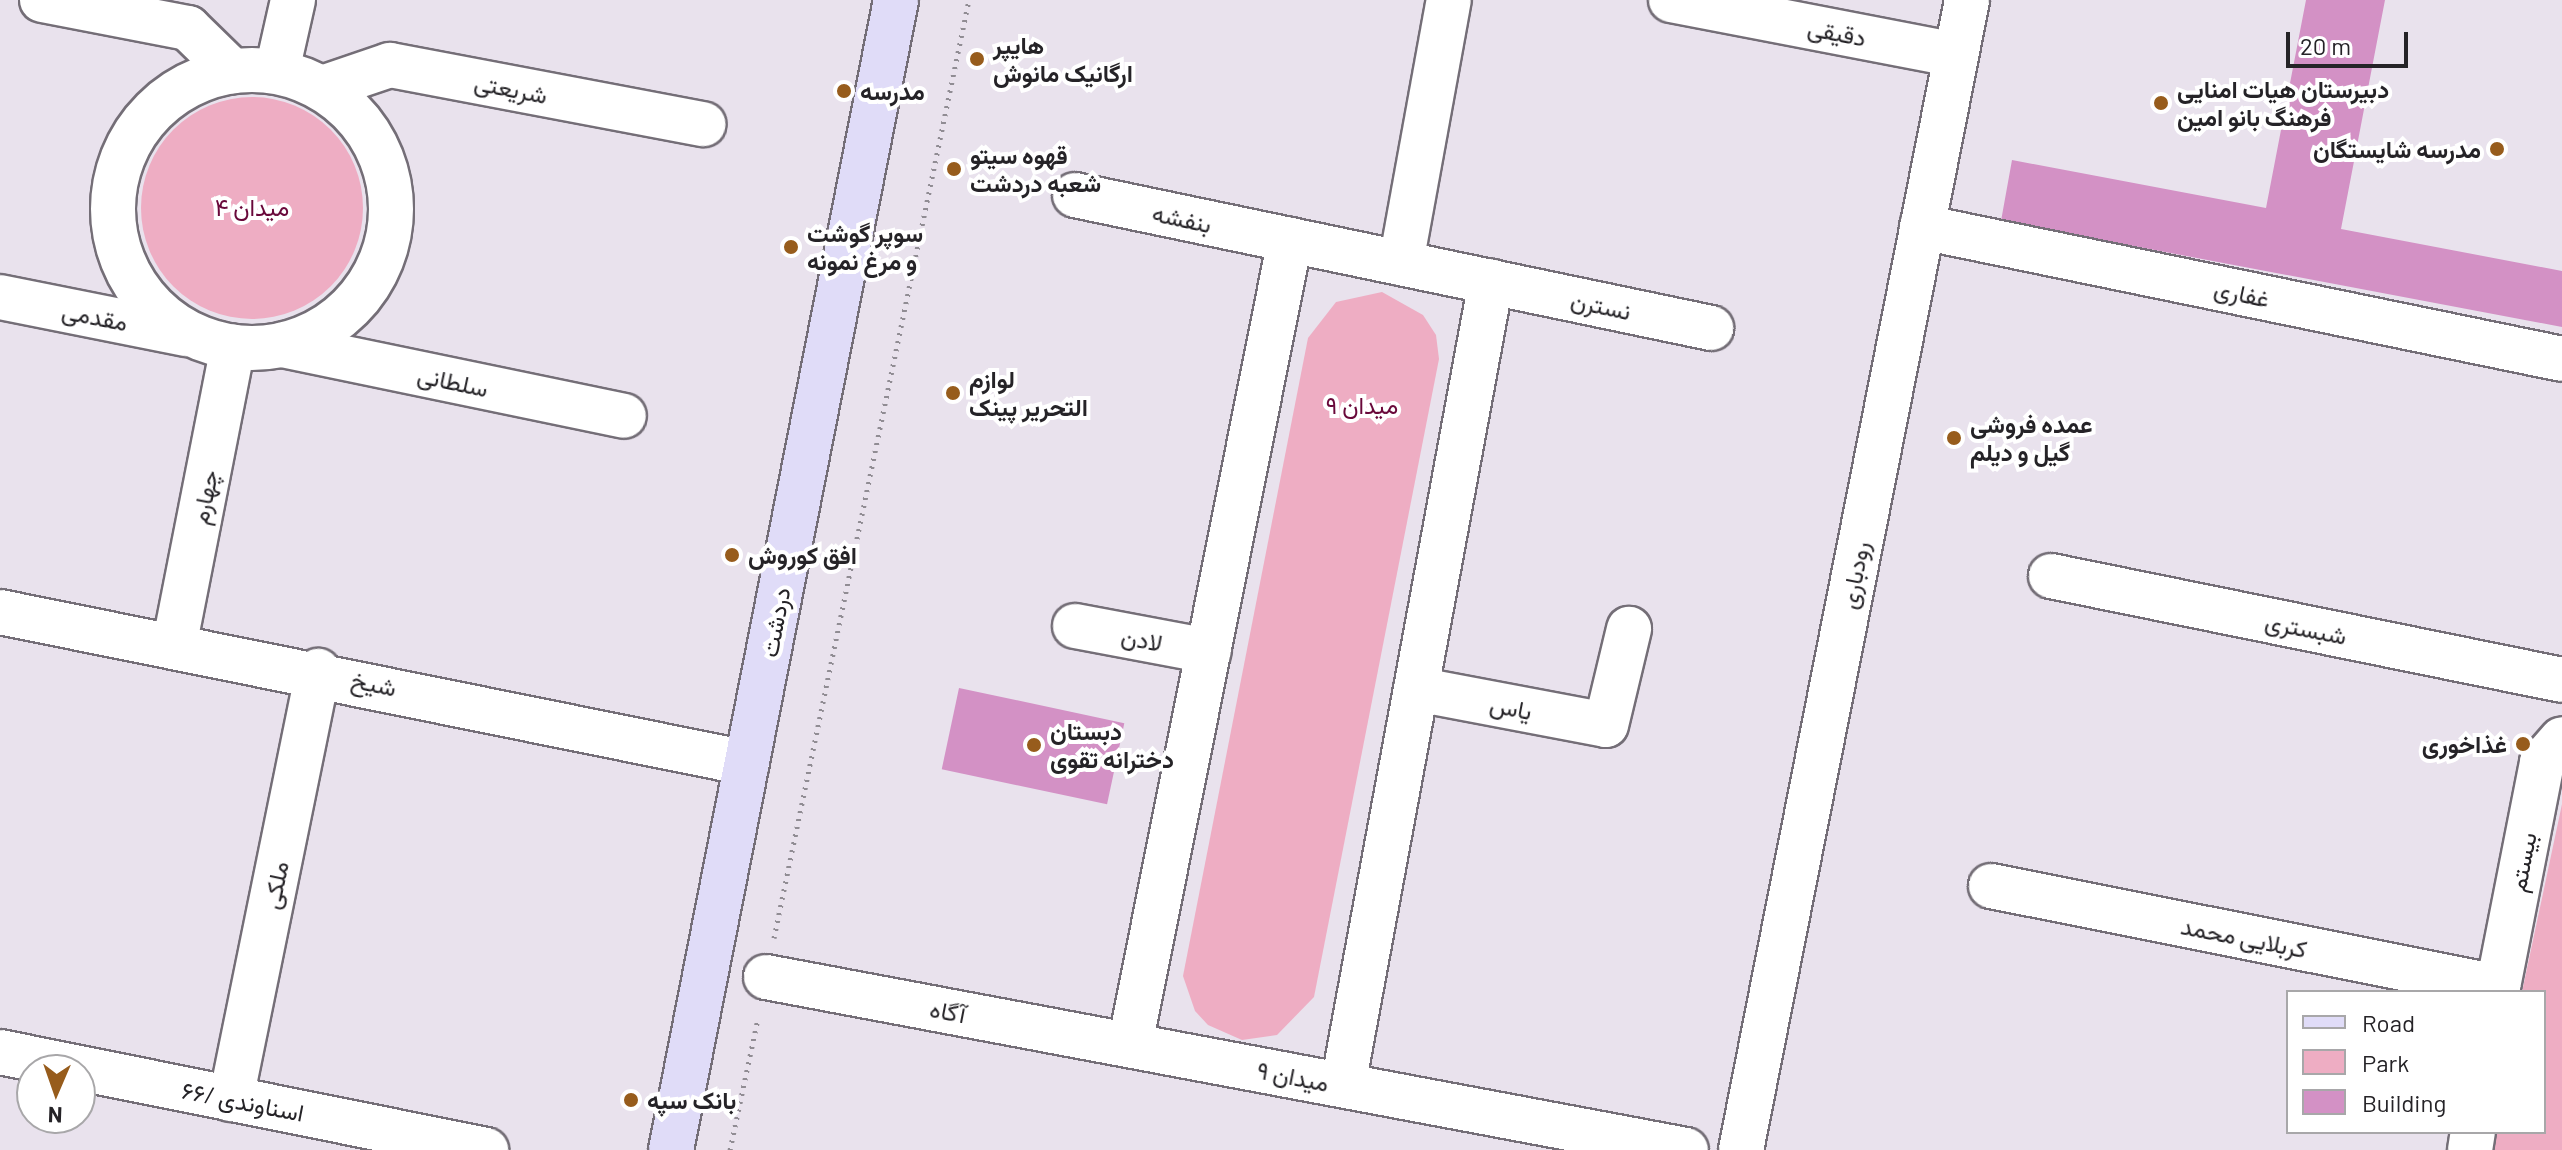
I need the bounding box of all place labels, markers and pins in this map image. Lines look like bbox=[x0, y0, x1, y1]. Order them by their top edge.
place label: هایپر ارگانیک مانوش bbox=[993, 31, 1133, 87]
marker: هایپر ارگانیک مانوش bbox=[968, 50, 986, 68]
place label: دبیرستان هیات امنایی فرهنگ بانو امین bbox=[2177, 75, 2389, 131]
place label: مدرسه bbox=[860, 77, 925, 105]
marker: مدرسه bbox=[835, 82, 853, 100]
marker: دبیرستان هیات امنایی فرهنگ بانو امین bbox=[2152, 94, 2170, 112]
place label: مدرسه شایستگان bbox=[2313, 135, 2481, 163]
marker: مدرسه شایستگان bbox=[2488, 140, 2506, 158]
place label: قهوه سیتو شعبه دردشت bbox=[970, 141, 1101, 197]
marker: قهوه سیتو شعبه دردشت bbox=[945, 160, 963, 178]
place label: سوپر گوشت و مرغ نمونه bbox=[807, 219, 923, 275]
marker: سوپر گوشت و مرغ نمونه bbox=[782, 238, 800, 256]
place label: لوازم التحریر پینک bbox=[969, 365, 1088, 421]
marker: لوازم التحریر پینک bbox=[944, 384, 962, 402]
place label: عمده فروشی گیل و دیلم bbox=[1970, 410, 2092, 466]
marker: عمده فروشی گیل و دیلم bbox=[1945, 429, 1963, 447]
place label: افق کوروش bbox=[748, 541, 857, 569]
marker: افق کوروش bbox=[723, 546, 741, 564]
place label: دبستان دخترانه تقوی bbox=[1050, 717, 1174, 773]
place label: غذاخوری bbox=[2422, 730, 2507, 758]
marker: غذاخوری bbox=[2514, 735, 2532, 753]
marker: دبستان دخترانه تقوی bbox=[1025, 736, 1043, 754]
place label: بانک سپه bbox=[647, 1086, 736, 1114]
marker: بانک سپه bbox=[622, 1091, 640, 1109]

